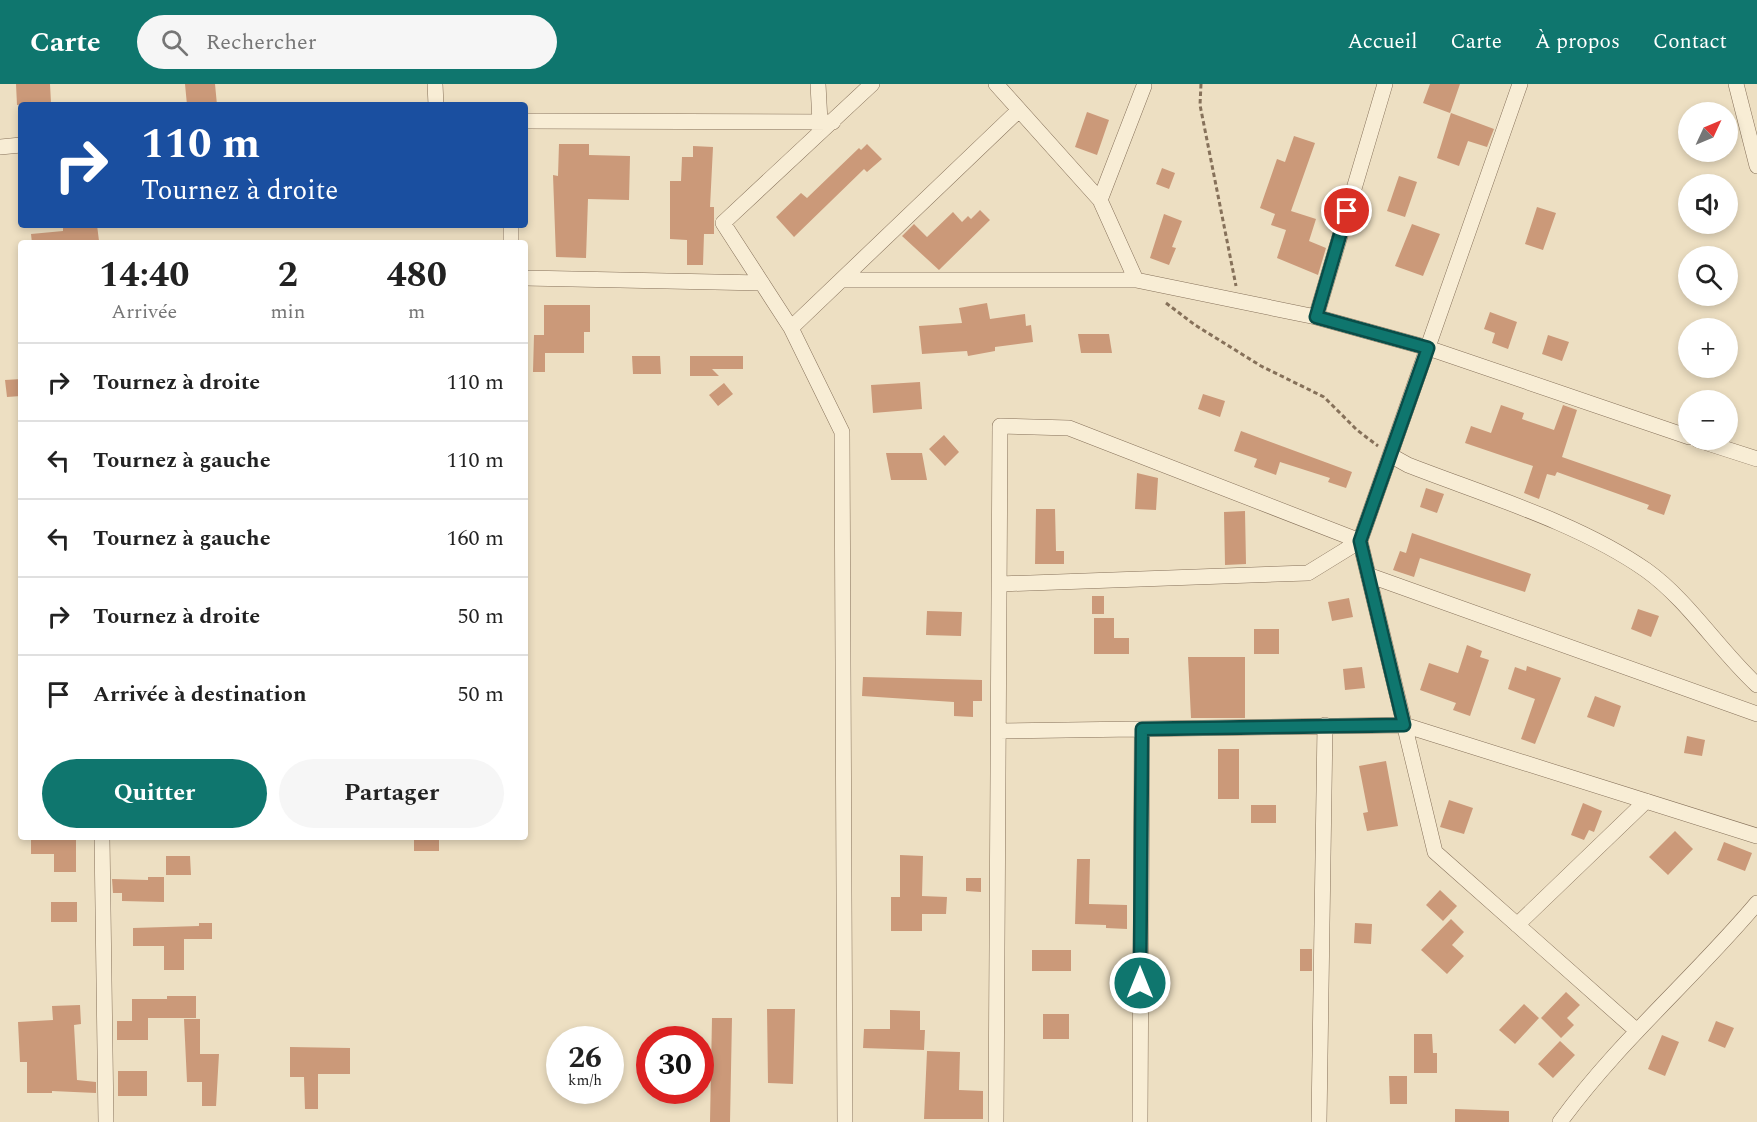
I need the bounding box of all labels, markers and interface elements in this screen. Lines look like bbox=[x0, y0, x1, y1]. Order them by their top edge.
search box bbox=[137, 15, 557, 69]
text: Carte bbox=[30, 21, 101, 64]
icon: search bbox=[158, 26, 191, 59]
text: Rechercher bbox=[206, 26, 316, 59]
text: Accueil bbox=[1347, 26, 1418, 58]
text: Carte bbox=[1451, 26, 1502, 58]
text: À propos bbox=[1535, 26, 1620, 58]
text: Contact bbox=[1653, 26, 1727, 58]
north arrow bbox=[1678, 102, 1738, 162]
map controls bbox=[1678, 102, 1738, 450]
text: 110 m bbox=[141, 113, 260, 176]
icon: right bbox=[42, 126, 120, 204]
text: Tournez à droite bbox=[141, 170, 338, 212]
button: sound bbox=[1678, 174, 1738, 234]
pin bbox=[1321, 185, 1372, 236]
icon: arrive bbox=[1330, 194, 1363, 227]
button: search bbox=[1678, 246, 1738, 306]
text: 14:40 bbox=[99, 248, 189, 303]
text: 2 bbox=[278, 248, 298, 303]
text: 480 bbox=[386, 248, 447, 303]
text: Arrivée bbox=[111, 297, 177, 327]
text: min bbox=[270, 297, 305, 327]
text: m bbox=[408, 297, 425, 327]
button: + bbox=[1678, 318, 1738, 378]
icon: right bbox=[42, 366, 75, 399]
text: Tournez à droite bbox=[93, 366, 260, 399]
text: 110 m bbox=[447, 366, 504, 399]
button: − bbox=[1678, 390, 1738, 450]
icon: left bbox=[42, 444, 75, 477]
text: Tournez à gauche bbox=[93, 444, 271, 477]
text: 110 m bbox=[447, 444, 504, 477]
icon: left bbox=[42, 522, 75, 555]
text: Tournez à gauche bbox=[93, 522, 271, 555]
text: 160 m bbox=[447, 522, 504, 555]
icon: right bbox=[42, 600, 75, 633]
text: Tournez à droite bbox=[93, 600, 260, 633]
text: 50 m bbox=[458, 600, 504, 633]
icon: arrive bbox=[42, 678, 75, 711]
text: Arrivée à destination bbox=[93, 678, 307, 711]
text: 50 m bbox=[458, 678, 504, 711]
button: Quitter bbox=[42, 759, 267, 828]
button: Partager bbox=[279, 759, 504, 828]
position arrow bbox=[1108, 951, 1172, 1015]
speed limit sign: 30 bbox=[636, 1026, 714, 1104]
text: 26 bbox=[568, 1035, 602, 1081]
text: km/h bbox=[568, 1069, 602, 1092]

